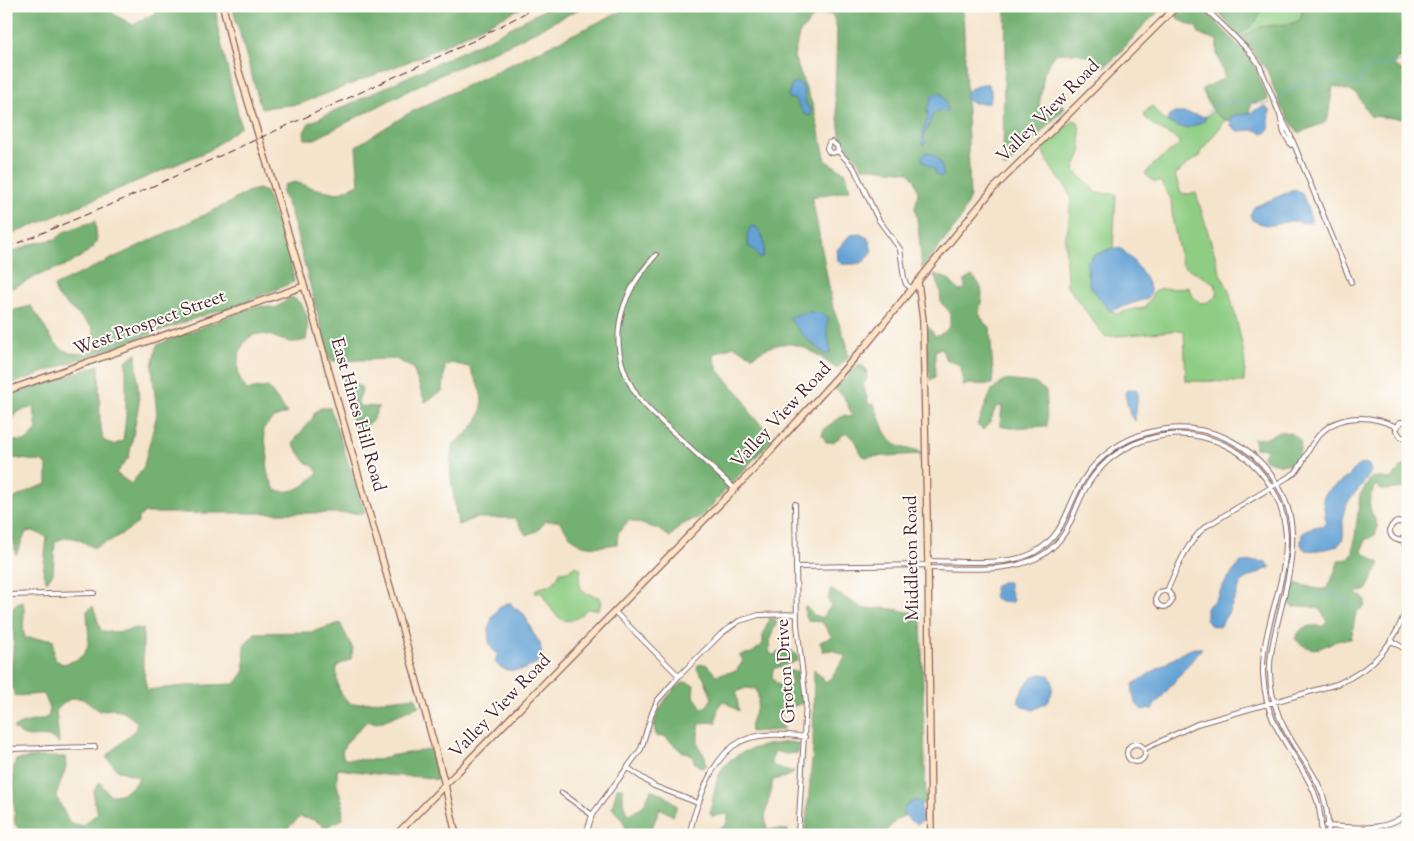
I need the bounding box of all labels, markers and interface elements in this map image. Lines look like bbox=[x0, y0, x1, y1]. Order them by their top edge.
street label: Valley View Road bbox=[991, 54, 1107, 170]
street label: West Prospect Street bbox=[70, 284, 230, 364]
street label: East Hines Hill Road bbox=[323, 335, 391, 495]
street label: Valley View Road bbox=[726, 357, 838, 475]
street label: Middleton Road bbox=[899, 495, 927, 621]
street label: Groton Drive bbox=[770, 618, 804, 724]
street label: Valley View Road bbox=[444, 649, 558, 765]

